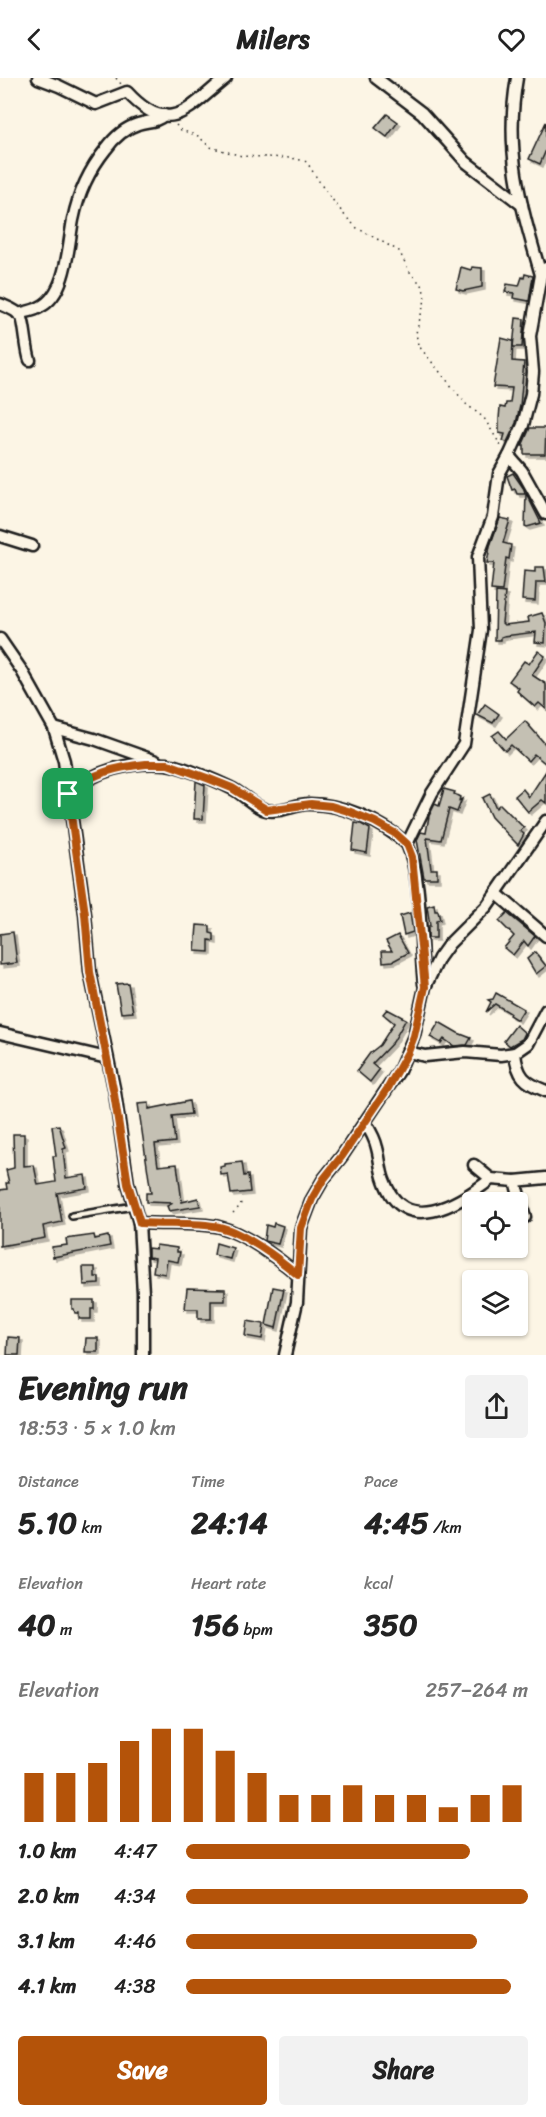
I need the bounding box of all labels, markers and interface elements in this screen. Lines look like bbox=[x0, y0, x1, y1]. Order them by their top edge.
text: Milers bbox=[236, 15, 310, 63]
icon: back bbox=[18, 23, 51, 56]
icon: heart bbox=[495, 23, 528, 56]
pin bbox=[42, 768, 93, 819]
icon: arrive bbox=[51, 777, 84, 810]
map controls bbox=[462, 1192, 528, 1336]
button: locate bbox=[462, 1192, 528, 1258]
button: layers bbox=[462, 1270, 528, 1336]
text: Evening run bbox=[18, 1359, 188, 1417]
button: share bbox=[465, 1375, 528, 1438]
text: 18:53 · 5 × 1.0 km bbox=[18, 1411, 176, 1446]
text: Distance bbox=[18, 1467, 79, 1496]
text: Time bbox=[191, 1467, 225, 1496]
text: Pace bbox=[364, 1467, 398, 1496]
text: 5.10 bbox=[18, 1496, 77, 1550]
text: 24:14 bbox=[191, 1496, 268, 1550]
text: 4:45 bbox=[364, 1496, 429, 1550]
text: km bbox=[77, 1513, 102, 1542]
text: /km bbox=[429, 1513, 462, 1542]
text: Elevation bbox=[18, 1569, 83, 1598]
text: Heart rate bbox=[191, 1569, 266, 1598]
text: kcal bbox=[364, 1569, 393, 1598]
text: 40 bbox=[18, 1598, 56, 1652]
text: 156 bbox=[191, 1598, 239, 1652]
text: 350 bbox=[364, 1598, 418, 1652]
text: m bbox=[56, 1615, 72, 1644]
text: bpm bbox=[239, 1615, 273, 1644]
text: Elevation bbox=[18, 1673, 99, 1708]
text: 257–264 m bbox=[426, 1673, 528, 1708]
text: 1.0 km bbox=[18, 1834, 76, 1869]
text: 4:47 bbox=[114, 1834, 156, 1869]
text: 2.0 km bbox=[18, 1879, 79, 1914]
text: 4:34 bbox=[114, 1879, 156, 1914]
text: 3.1 km bbox=[18, 1924, 75, 1959]
text: 4:46 bbox=[114, 1924, 156, 1959]
text: 4.1 km bbox=[18, 1969, 76, 2004]
text: 4:38 bbox=[114, 1969, 156, 2004]
button: Save bbox=[18, 2036, 267, 2105]
button: Share bbox=[279, 2036, 528, 2105]

